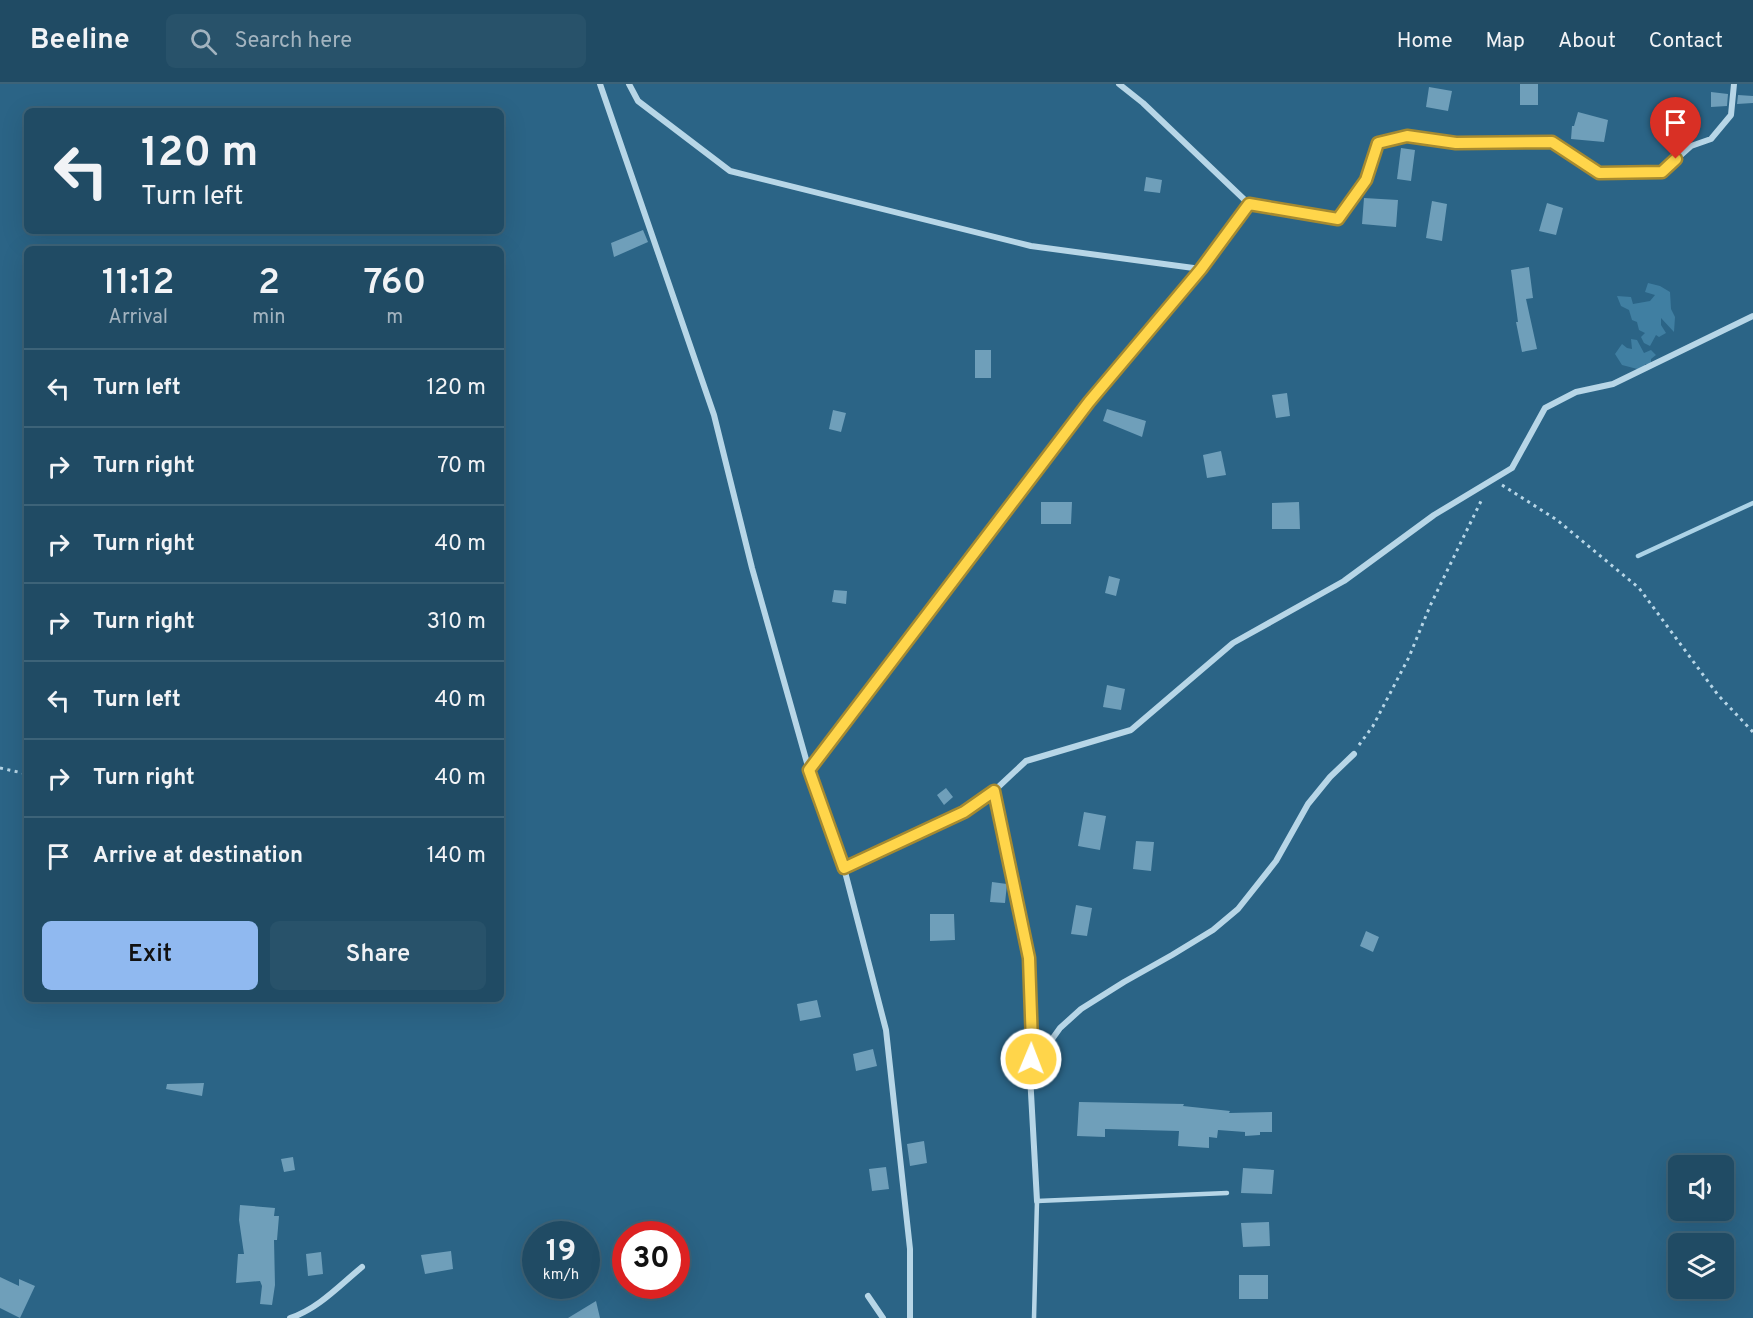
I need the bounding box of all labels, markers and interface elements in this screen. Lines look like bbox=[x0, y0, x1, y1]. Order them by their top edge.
search box bbox=[166, 14, 586, 68]
text: Beeline bbox=[30, 23, 130, 59]
icon: search bbox=[187, 25, 220, 58]
text: Search here bbox=[235, 28, 352, 55]
text: Home bbox=[1397, 28, 1453, 55]
text: Map bbox=[1486, 28, 1525, 55]
text: About bbox=[1558, 28, 1616, 55]
text: Contact bbox=[1649, 28, 1723, 55]
pin bbox=[1650, 97, 1701, 159]
icon: arrive bbox=[1659, 106, 1692, 139]
text: 120 m bbox=[141, 128, 258, 181]
icon: left bbox=[42, 132, 120, 210]
text: Turn left bbox=[141, 180, 243, 214]
text: 11:12 bbox=[102, 261, 175, 307]
text: 2 bbox=[258, 261, 280, 307]
text: 760 bbox=[363, 261, 426, 307]
text: Arrival bbox=[108, 305, 168, 331]
text: min bbox=[252, 305, 286, 331]
text: m bbox=[386, 305, 403, 331]
icon: left bbox=[42, 372, 75, 405]
text: Turn left bbox=[93, 375, 181, 402]
text: 120 m bbox=[426, 375, 486, 402]
icon: right bbox=[42, 450, 75, 483]
text: Turn right bbox=[93, 453, 195, 480]
text: 70 m bbox=[437, 453, 486, 480]
icon: right bbox=[42, 528, 75, 561]
text: Turn right bbox=[93, 531, 195, 558]
text: 40 m bbox=[434, 531, 486, 558]
icon: right bbox=[42, 606, 75, 639]
text: Turn right bbox=[93, 609, 195, 636]
text: 310 m bbox=[427, 609, 486, 636]
icon: left bbox=[42, 684, 75, 717]
text: Turn left bbox=[93, 687, 181, 714]
text: 40 m bbox=[434, 687, 486, 714]
icon: right bbox=[42, 762, 75, 795]
text: Turn right bbox=[93, 765, 195, 792]
text: 40 m bbox=[434, 765, 486, 792]
icon: arrive bbox=[42, 840, 75, 873]
text: Arrive at destination bbox=[93, 843, 303, 870]
text: 140 m bbox=[427, 843, 486, 870]
button: Exit bbox=[42, 921, 258, 990]
button: Share bbox=[270, 921, 486, 990]
position arrow bbox=[999, 1027, 1063, 1091]
map controls bbox=[1668, 1155, 1734, 1299]
button: sound bbox=[1668, 1155, 1734, 1221]
speed limit sign: 30 bbox=[612, 1221, 690, 1299]
button: layers bbox=[1668, 1233, 1734, 1299]
text: 19 bbox=[546, 1234, 576, 1271]
text: km/h bbox=[543, 1266, 579, 1285]

